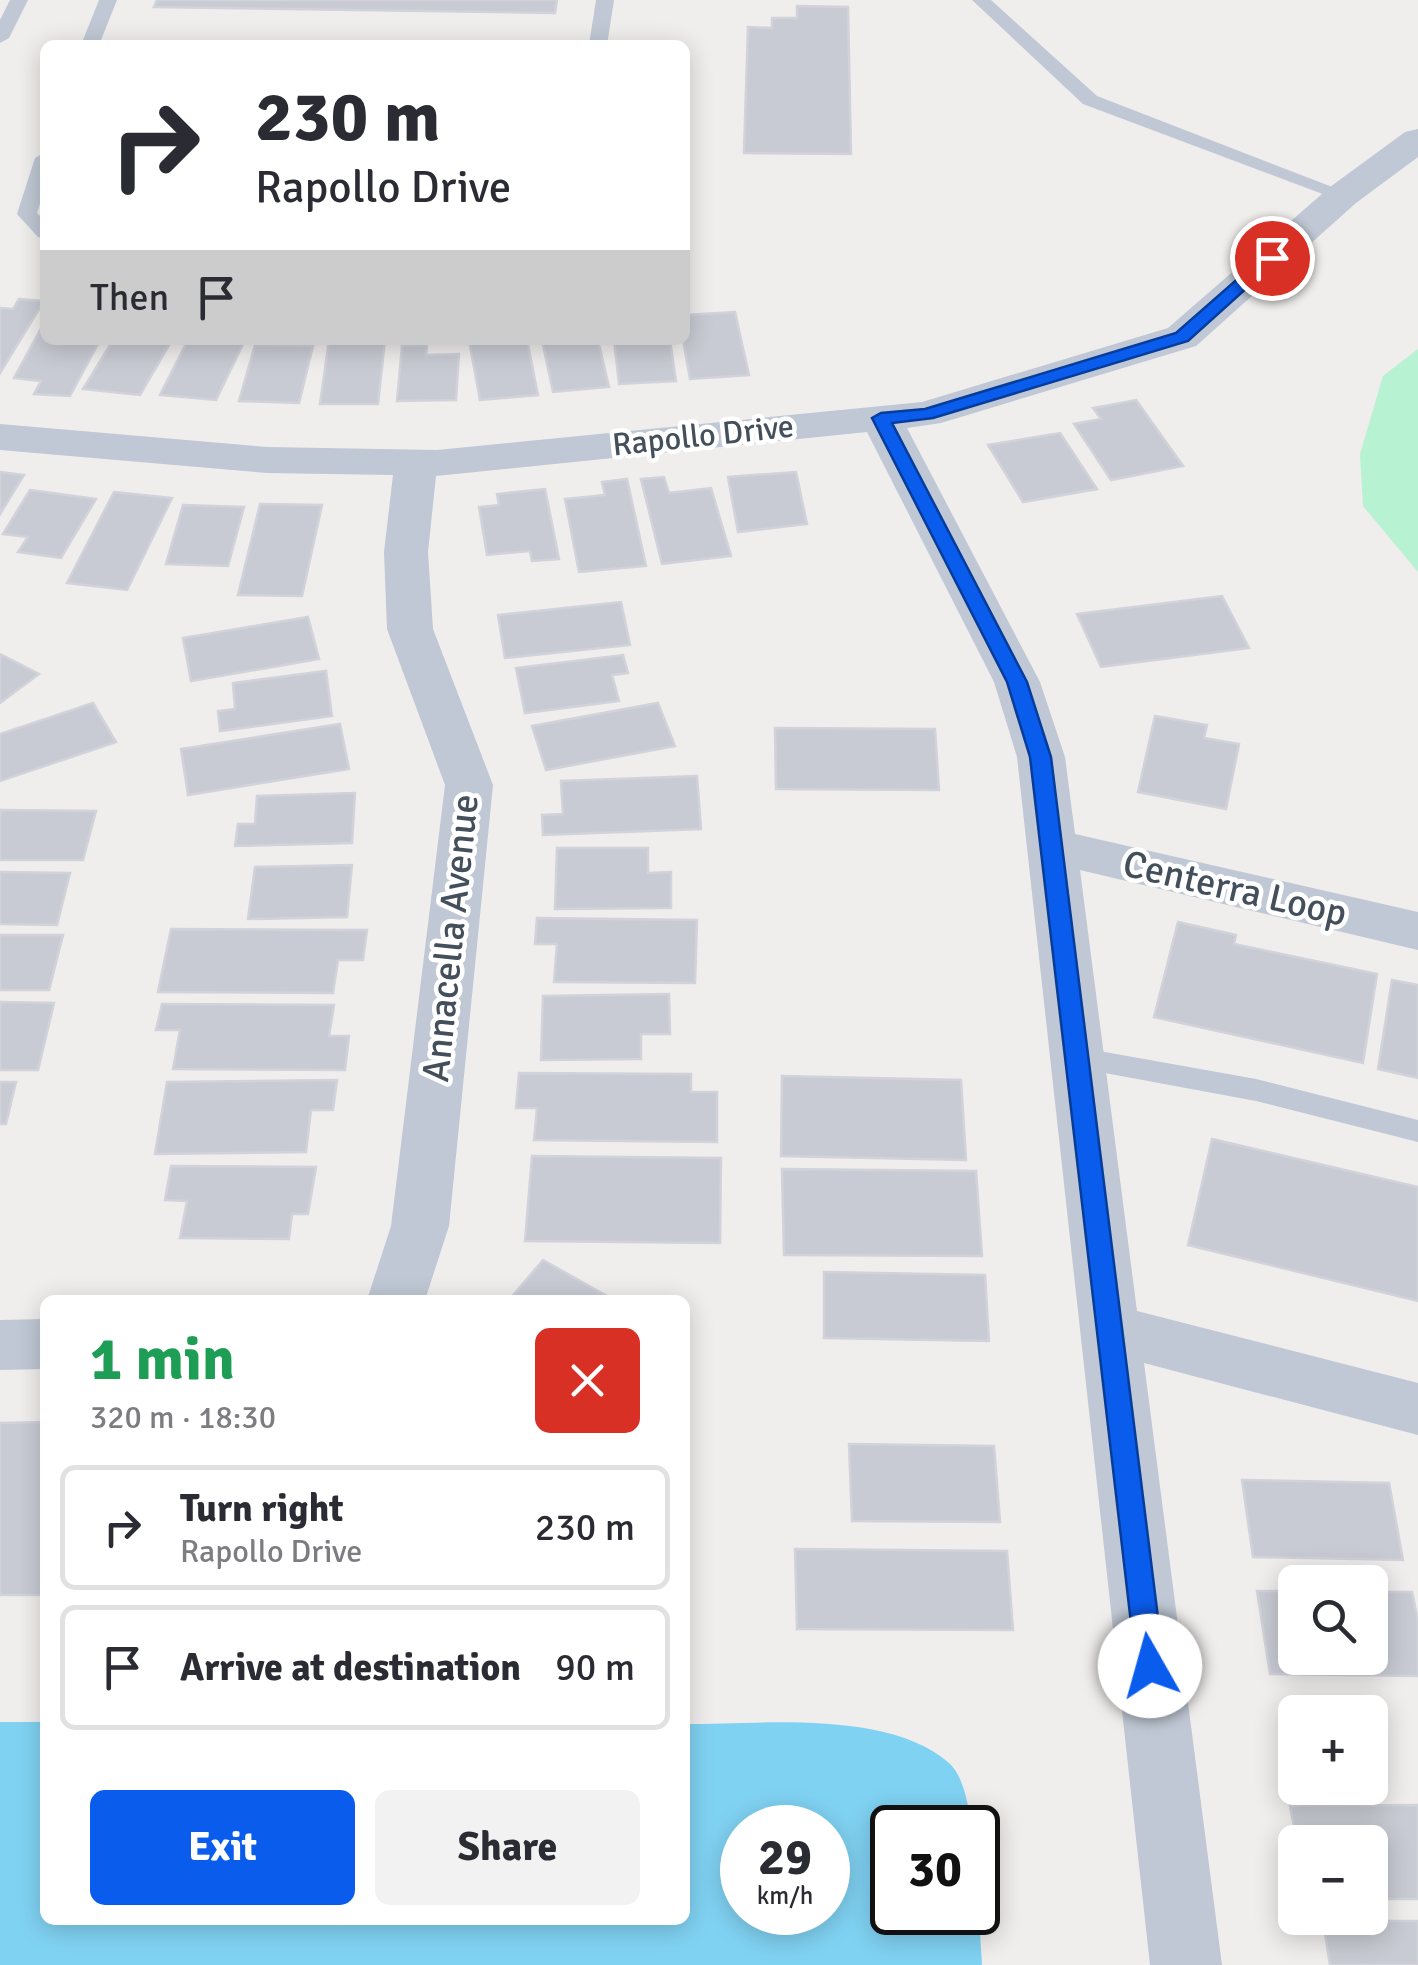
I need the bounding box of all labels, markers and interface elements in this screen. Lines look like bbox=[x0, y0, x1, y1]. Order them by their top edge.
text: 230 m bbox=[255, 74, 440, 160]
icon: right bbox=[90, 80, 220, 210]
text: Rapollo Drive bbox=[255, 160, 511, 215]
pin bbox=[1230, 216, 1315, 301]
icon: arrive bbox=[1245, 231, 1300, 286]
icon: arrive bbox=[189, 270, 244, 325]
text: Then bbox=[90, 274, 169, 321]
street label: Rapollo Drive bbox=[610, 407, 796, 464]
street label: Annacella Avenue bbox=[412, 792, 489, 1084]
street label: Centerra Loop bbox=[1118, 840, 1351, 937]
text: 1 min bbox=[90, 1323, 235, 1397]
button: close bbox=[535, 1328, 640, 1433]
text: 320 m · 18:30 bbox=[90, 1398, 276, 1437]
text: Turn right bbox=[180, 1485, 344, 1532]
icon: right bbox=[95, 1500, 150, 1555]
text: 230 m bbox=[535, 1504, 635, 1551]
text: Rapollo Drive bbox=[180, 1532, 362, 1571]
map controls bbox=[1278, 1565, 1388, 1935]
button: search bbox=[1278, 1565, 1388, 1675]
position arrow bbox=[1098, 1614, 1202, 1718]
icon: arrive bbox=[95, 1640, 150, 1695]
text: Arrive at destination bbox=[180, 1644, 521, 1691]
text: 90 m bbox=[555, 1644, 635, 1691]
button: + bbox=[1278, 1695, 1388, 1805]
button: Exit bbox=[90, 1790, 355, 1905]
button: Share bbox=[375, 1790, 640, 1905]
speed limit sign: 30 bbox=[870, 1805, 1000, 1935]
button: − bbox=[1278, 1825, 1388, 1935]
text: 29 bbox=[758, 1827, 812, 1889]
text: km/h bbox=[757, 1880, 813, 1911]

